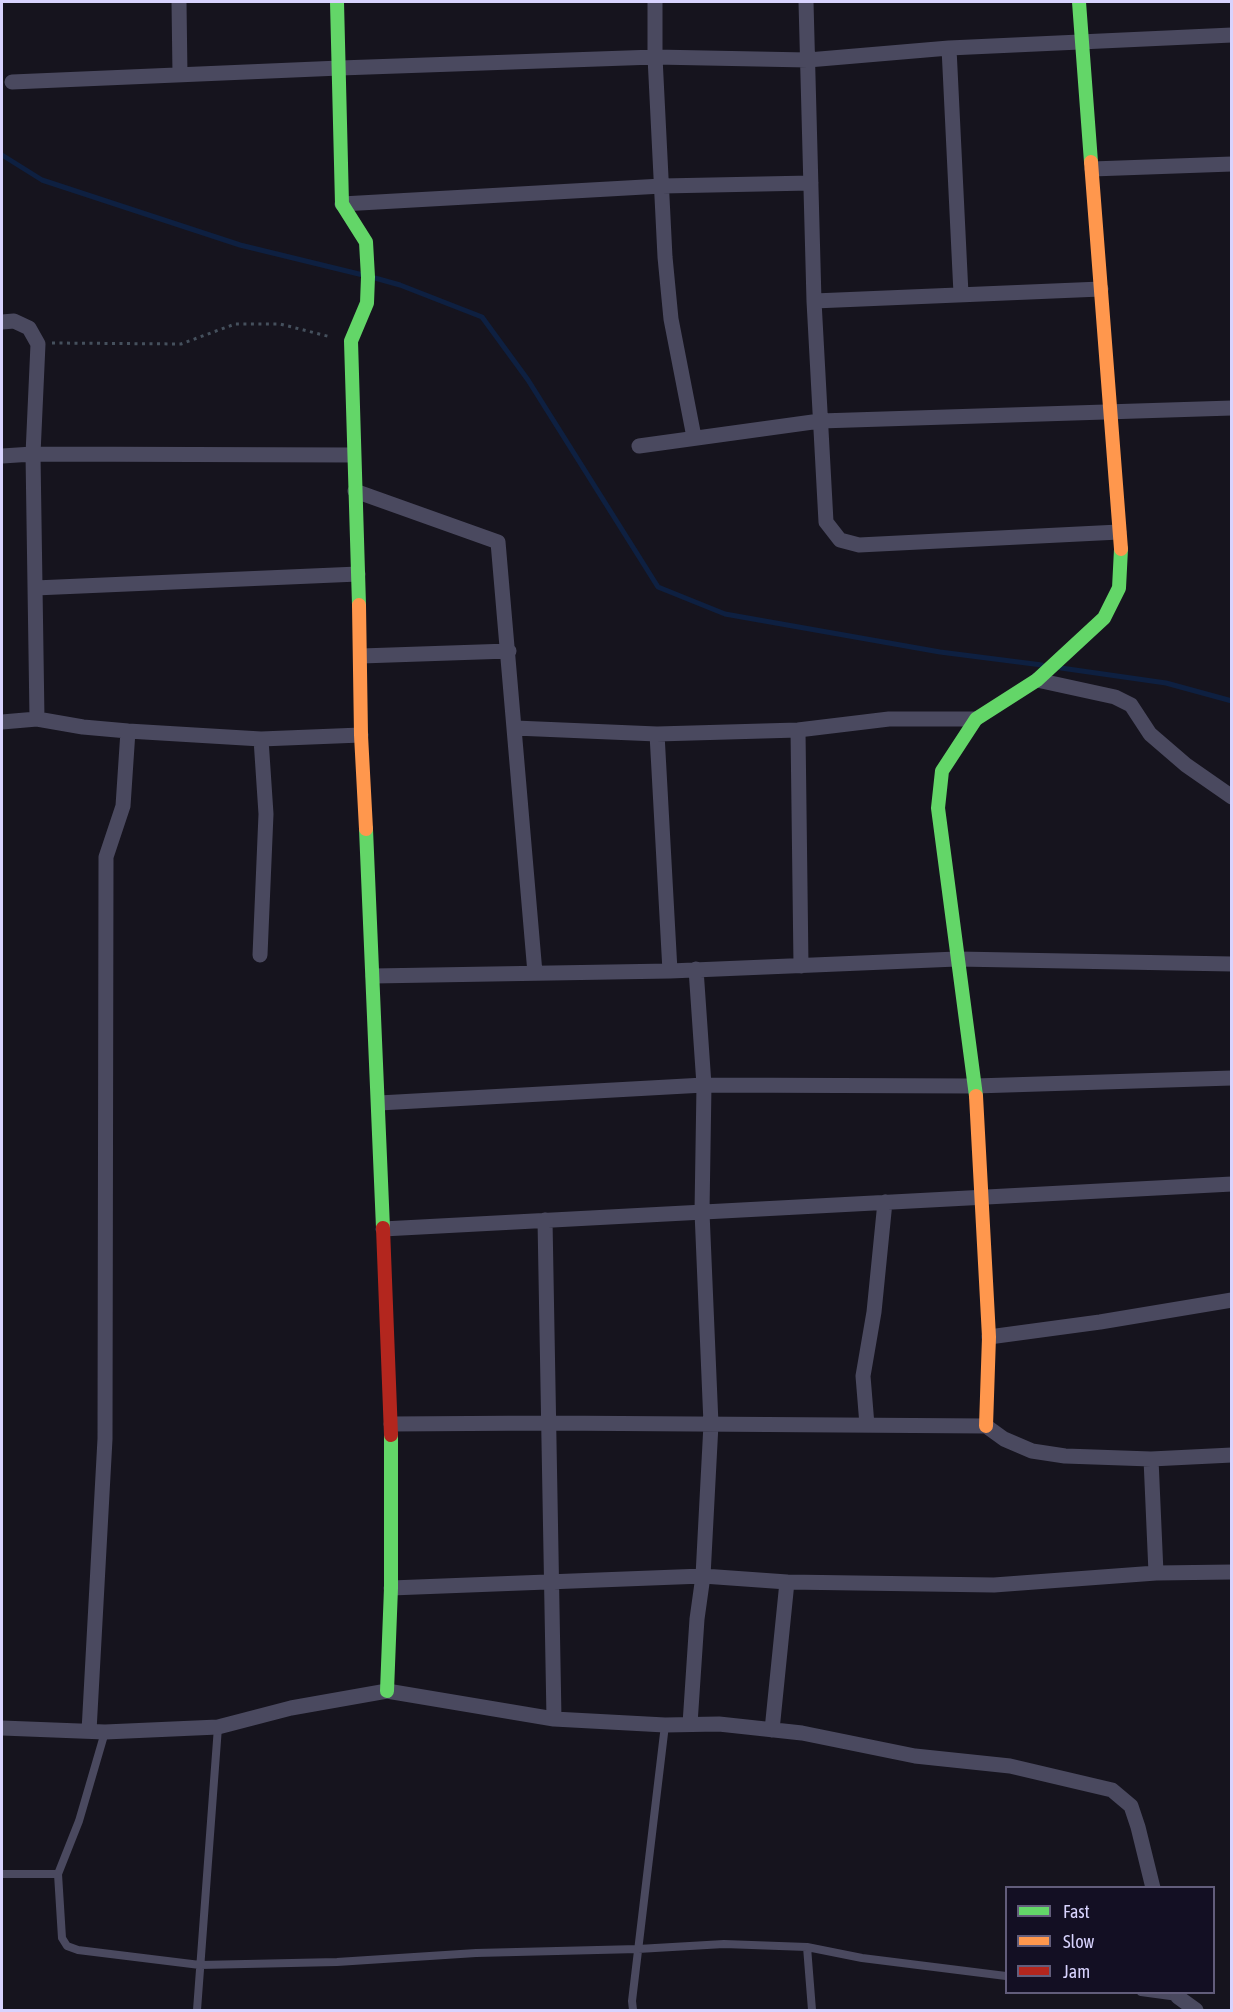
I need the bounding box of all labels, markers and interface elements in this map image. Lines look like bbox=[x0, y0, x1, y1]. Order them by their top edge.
legend bbox=[1005, 1886, 1215, 1994]
text: Fast bbox=[1063, 1901, 1090, 1922]
text: Slow bbox=[1063, 1931, 1094, 1952]
text: Jam bbox=[1063, 1961, 1090, 1982]

